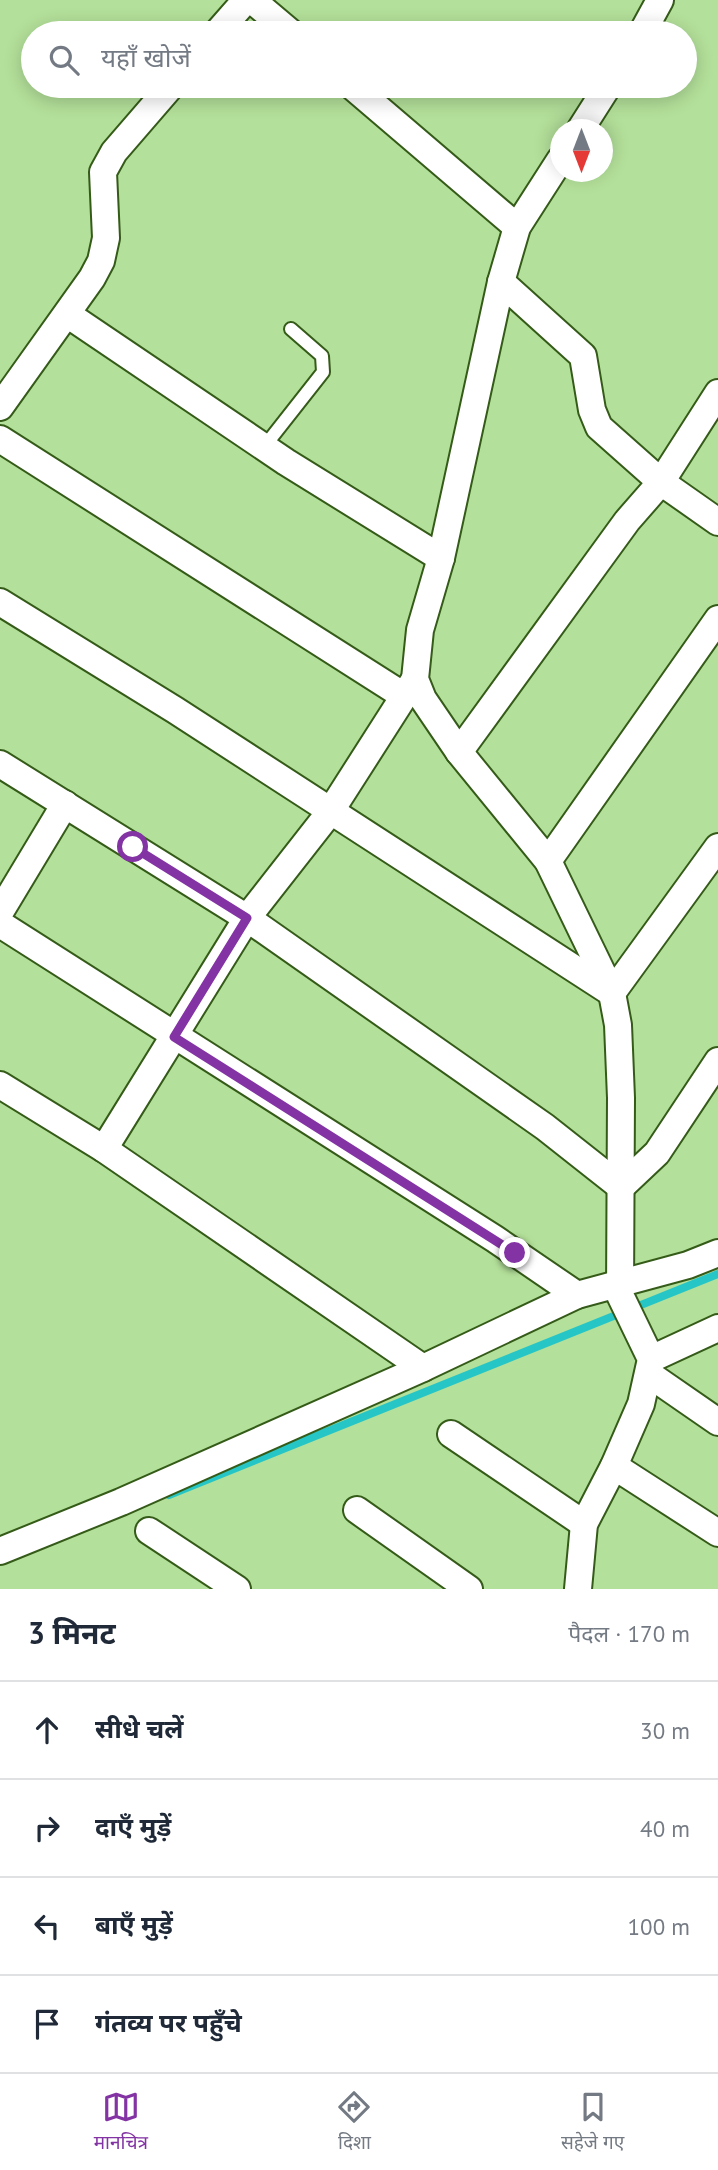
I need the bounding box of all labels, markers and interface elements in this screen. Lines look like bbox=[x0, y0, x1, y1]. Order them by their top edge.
search box bbox=[21, 21, 697, 98]
icon: search bbox=[45, 41, 83, 79]
text: यहाँ खोजें bbox=[101, 41, 191, 74]
north arrow bbox=[550, 119, 613, 182]
route start bbox=[117, 831, 148, 862]
route end bbox=[499, 1237, 530, 1268]
text: 3 मिनट bbox=[28, 1613, 116, 1652]
text: पैदल · 170 m bbox=[568, 1619, 690, 1648]
icon: ahead bbox=[28, 1711, 66, 1749]
text: सीधे चलें bbox=[95, 1712, 184, 1745]
text: 30 m bbox=[640, 1716, 690, 1745]
icon: right bbox=[28, 1809, 66, 1847]
text: दाएँ मुड़ें bbox=[95, 1810, 171, 1843]
text: 40 m bbox=[640, 1814, 690, 1843]
icon: left bbox=[28, 1907, 66, 1945]
text: बाएँ मुड़ें bbox=[95, 1908, 173, 1941]
text: 100 m bbox=[628, 1912, 690, 1941]
icon: arrive bbox=[28, 2005, 66, 2043]
text: गंतव्य पर पहुँचे bbox=[95, 2006, 242, 2039]
tab: मानचित्र bbox=[94, 2088, 148, 2157]
tab: दिशा bbox=[335, 2088, 373, 2157]
tab: सहेजे गए bbox=[561, 2088, 624, 2157]

